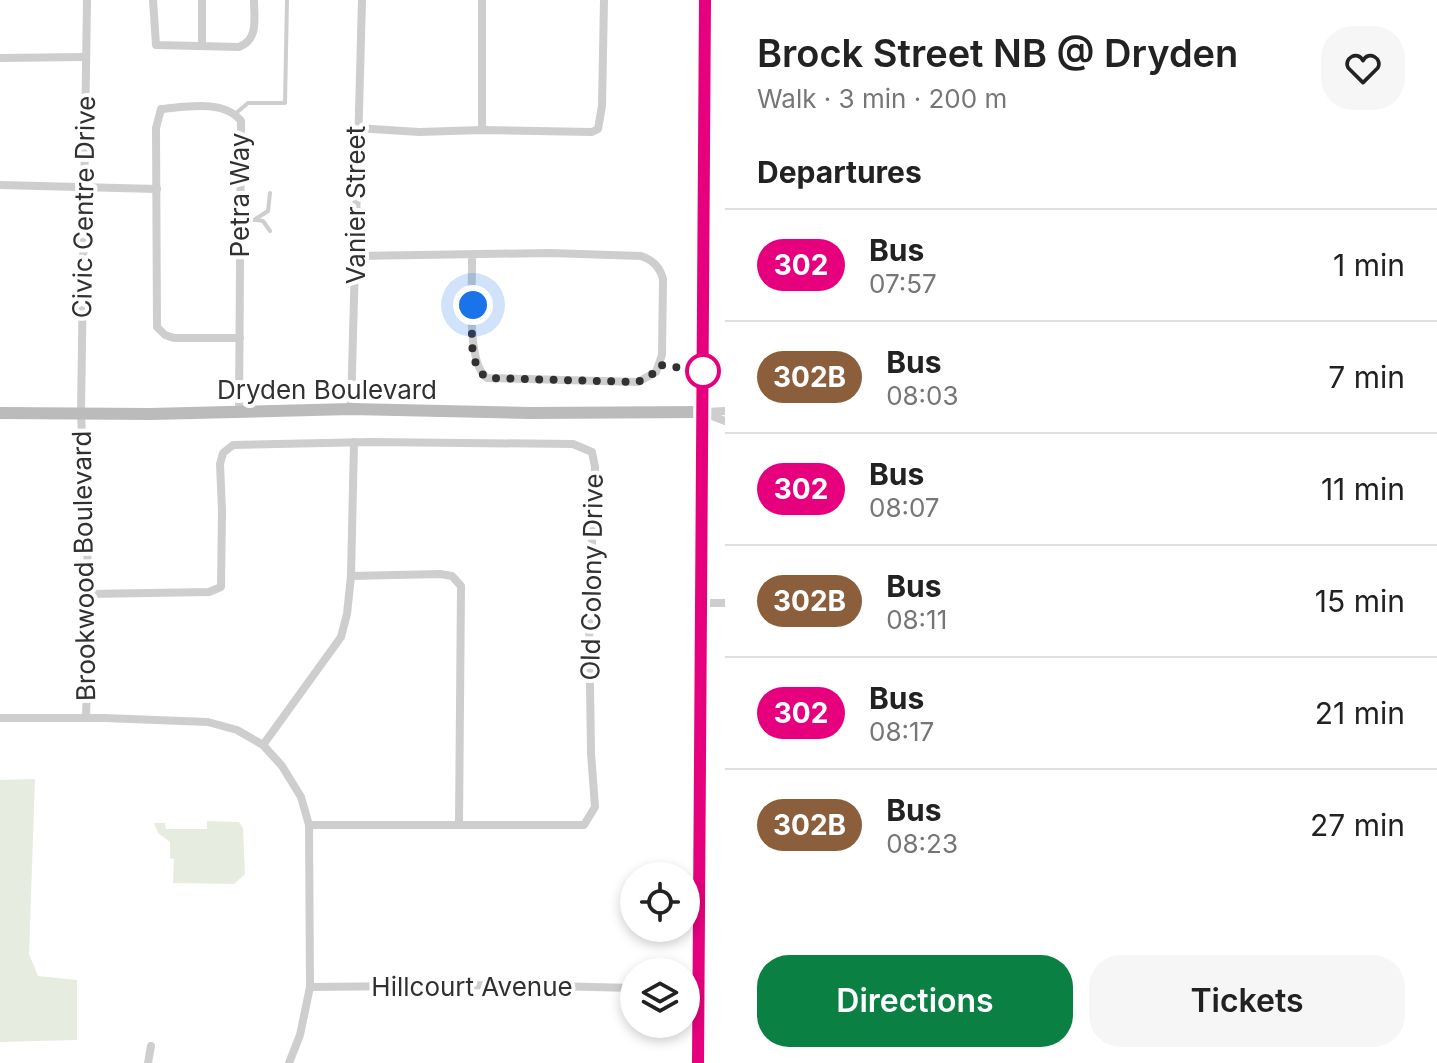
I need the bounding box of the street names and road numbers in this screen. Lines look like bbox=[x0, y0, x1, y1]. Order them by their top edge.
street label: Civic Centre Drive bbox=[66, 95, 101, 319]
street label: Vanier Street bbox=[340, 126, 371, 284]
street label: Petra Way bbox=[224, 133, 255, 257]
street label: Dryden Boulevard bbox=[217, 374, 437, 405]
street label: Brookwood Boulevard bbox=[66, 431, 101, 701]
street label: Old Colony Drive bbox=[574, 473, 609, 681]
street label: Hillcourt Avenue bbox=[371, 971, 573, 1002]

